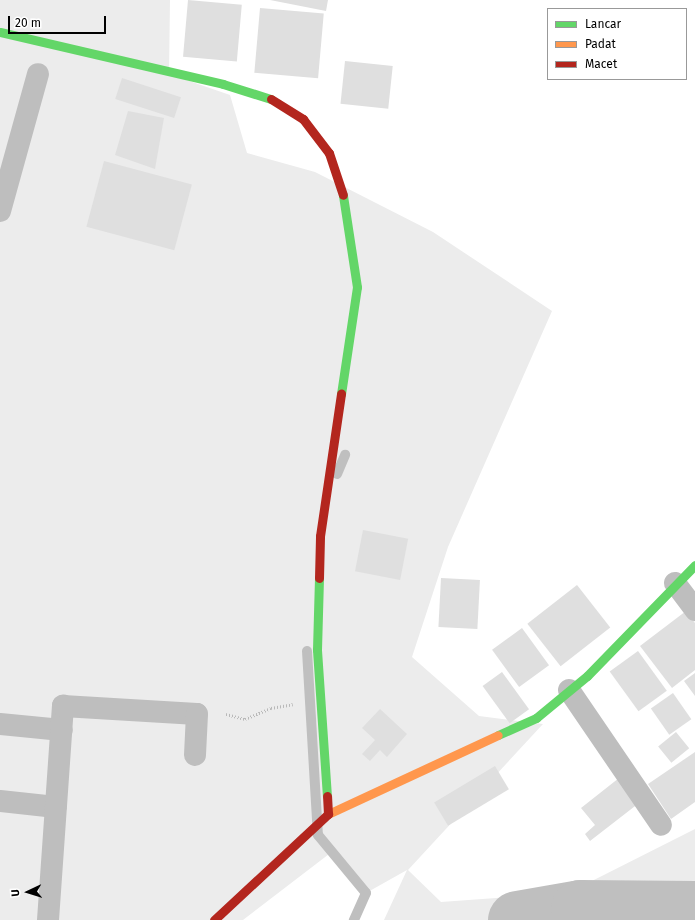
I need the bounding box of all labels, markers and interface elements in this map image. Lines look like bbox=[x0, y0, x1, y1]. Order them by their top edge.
scale bar bbox=[10, 8, 108, 34]
legend bbox=[547, 8, 687, 80]
text: 20 m bbox=[15, 16, 41, 30]
text: Lancar bbox=[585, 17, 621, 31]
text: Padat bbox=[585, 37, 616, 51]
text: Macet bbox=[585, 57, 617, 71]
north arrow bbox=[8, 872, 48, 912]
text: U bbox=[9, 889, 22, 897]

